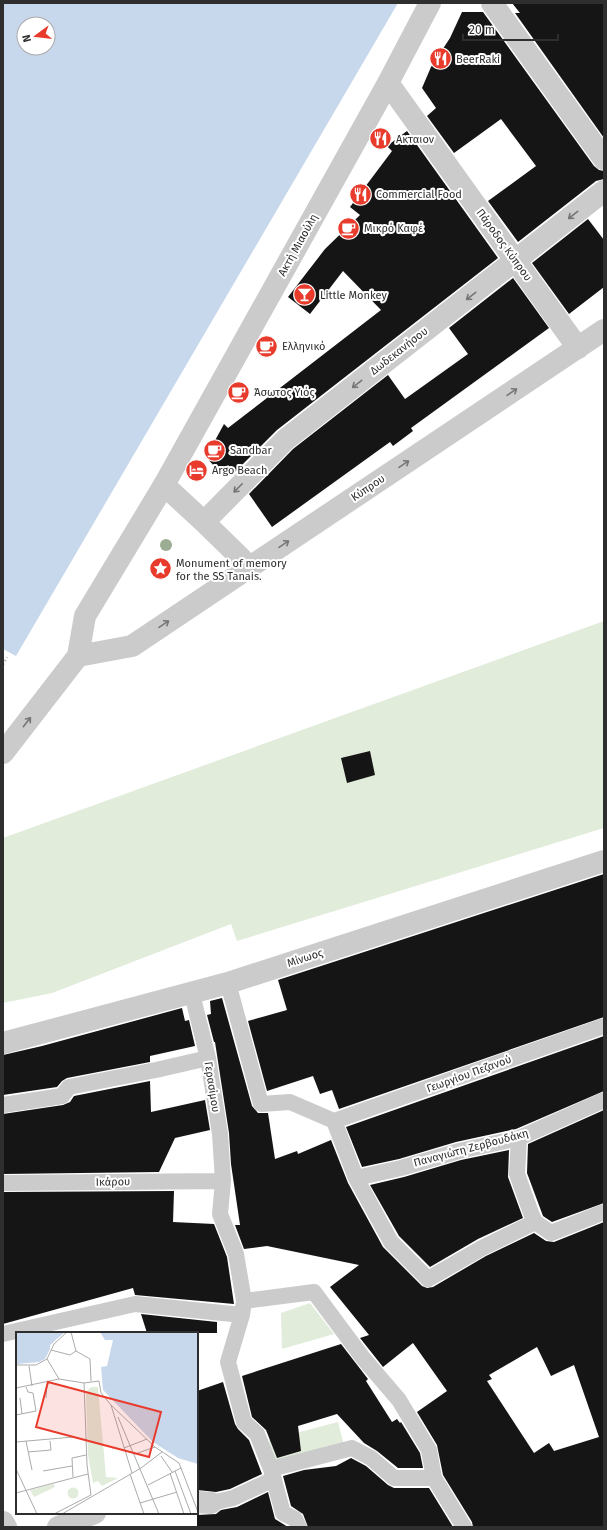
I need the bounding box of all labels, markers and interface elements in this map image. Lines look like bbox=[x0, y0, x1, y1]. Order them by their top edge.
north arrow bbox=[16, 16, 56, 56]
scale bar bbox=[463, 16, 558, 42]
text: 20 m bbox=[469, 23, 495, 37]
text: N bbox=[20, 33, 34, 44]
restaurant icon: BeerRaki bbox=[427, 46, 453, 72]
place label: BeerRaki bbox=[456, 53, 500, 66]
restaurant icon: Ακταιον bbox=[368, 126, 394, 152]
place label: Ακταιον bbox=[396, 133, 435, 146]
restaurant icon: Commercial Food bbox=[347, 181, 373, 207]
place label: Commercial Food bbox=[376, 188, 462, 201]
street label: Πάροδος Κύπρου bbox=[474, 206, 534, 284]
one-way arrow bbox=[568, 211, 579, 220]
street label: Ακτή Μιαούλη bbox=[276, 212, 320, 278]
cafe icon: Μικρό Καφέ bbox=[335, 215, 361, 241]
place label: Μικρό Καφέ bbox=[364, 222, 423, 235]
bar icon: Little Monkey bbox=[291, 282, 317, 308]
place label: Little Monkey bbox=[320, 289, 387, 302]
one-way arrow bbox=[466, 291, 477, 300]
street label: Δωδεκανήσου bbox=[368, 324, 430, 378]
cafe icon: Ελληνικό bbox=[254, 333, 280, 359]
place label: Ελληνικό bbox=[282, 340, 326, 353]
cafe icon: Άσωτος Υιός bbox=[226, 379, 252, 405]
one-way arrow bbox=[352, 380, 363, 388]
place label: Άσωτος Υιός bbox=[254, 386, 315, 399]
one-way arrow bbox=[506, 388, 517, 396]
cafe icon: Sandbar bbox=[202, 437, 228, 463]
place label: Sandbar bbox=[230, 444, 272, 457]
hotel icon: Argo Beach bbox=[183, 457, 209, 483]
one-way arrow bbox=[398, 460, 409, 468]
place label: Argo Beach bbox=[212, 464, 268, 477]
street label: Κύπρου bbox=[349, 472, 387, 504]
one-way arrow bbox=[233, 483, 243, 493]
one-way arrow bbox=[278, 540, 289, 548]
place icon: Monument of memory for the SS Tanais. bbox=[147, 556, 173, 582]
place label: Monument of memory for the SS Tanais. bbox=[176, 557, 287, 583]
one-way arrow bbox=[158, 620, 169, 628]
one-way arrow bbox=[23, 716, 31, 727]
street label: Μίνωος bbox=[285, 946, 325, 970]
street label: Γεωργίου Πεζανού bbox=[425, 1053, 513, 1095]
street label: Γερασίμου bbox=[202, 1061, 222, 1113]
street label: Παναγιώτη Ζερβουδάκη bbox=[412, 1126, 530, 1170]
street label: Ικάρου bbox=[96, 1175, 130, 1189]
inset map bbox=[16, 1332, 198, 1514]

